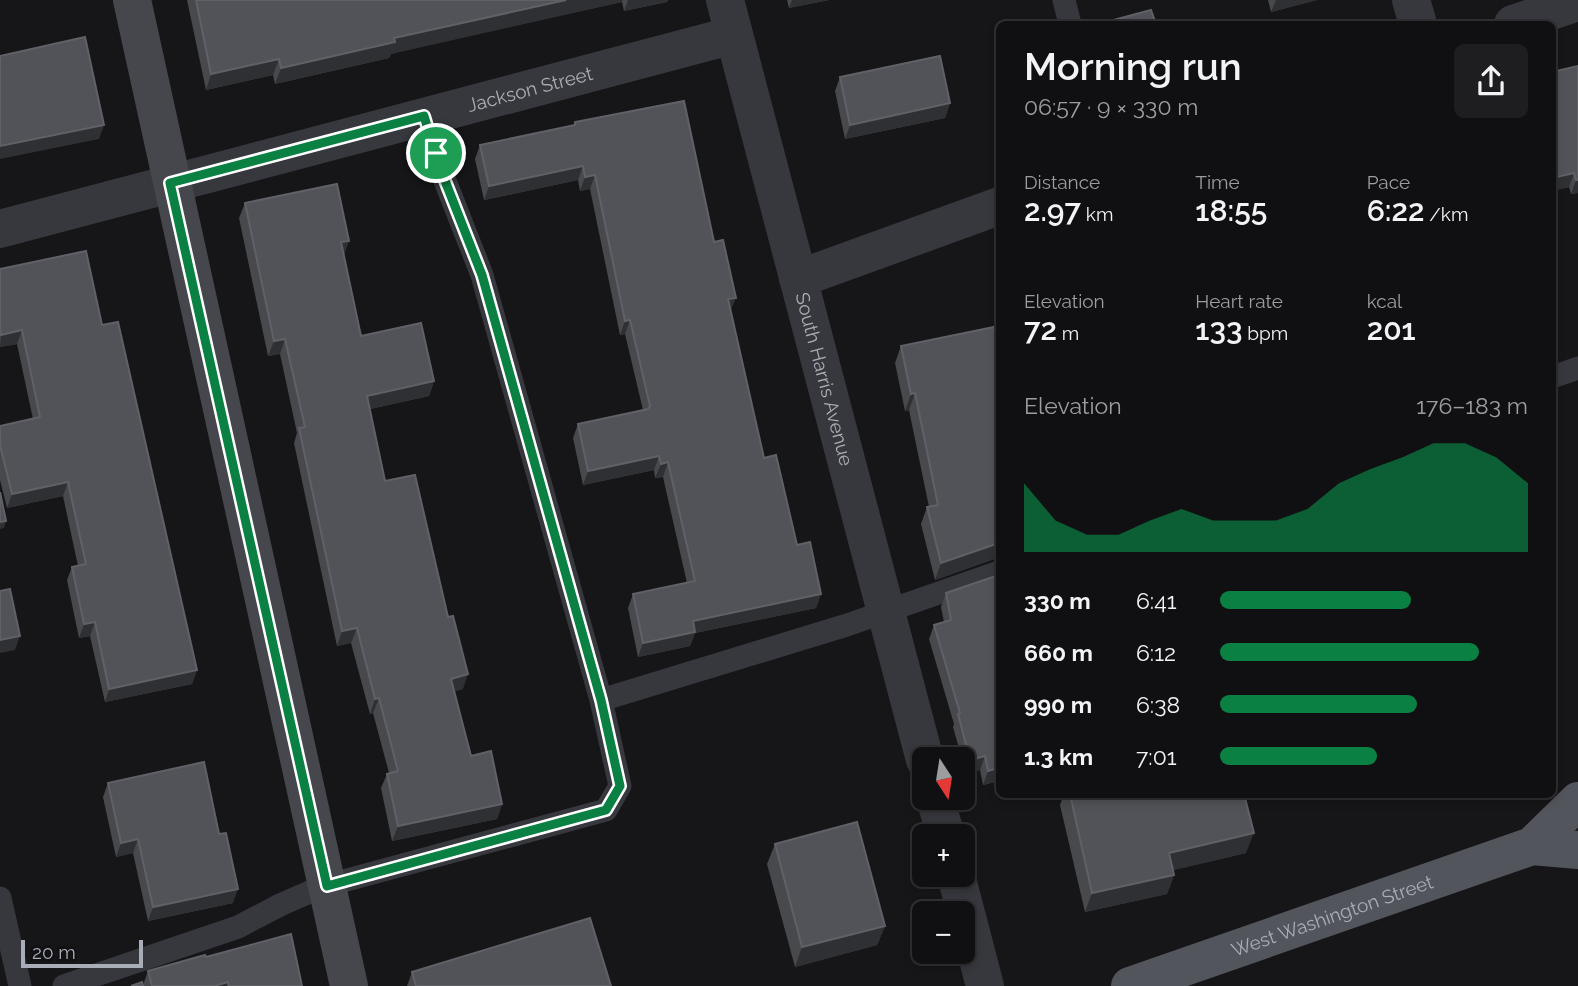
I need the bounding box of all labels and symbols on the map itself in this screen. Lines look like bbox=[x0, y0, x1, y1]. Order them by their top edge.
street label: Jackson Street bbox=[465, 62, 596, 116]
pin bbox=[406, 123, 466, 183]
street label: South Harris Avenue bbox=[791, 290, 858, 468]
north arrow bbox=[912, 747, 975, 810]
street label: West Washington Street bbox=[1228, 870, 1436, 961]
scale bar bbox=[21, 937, 144, 969]

